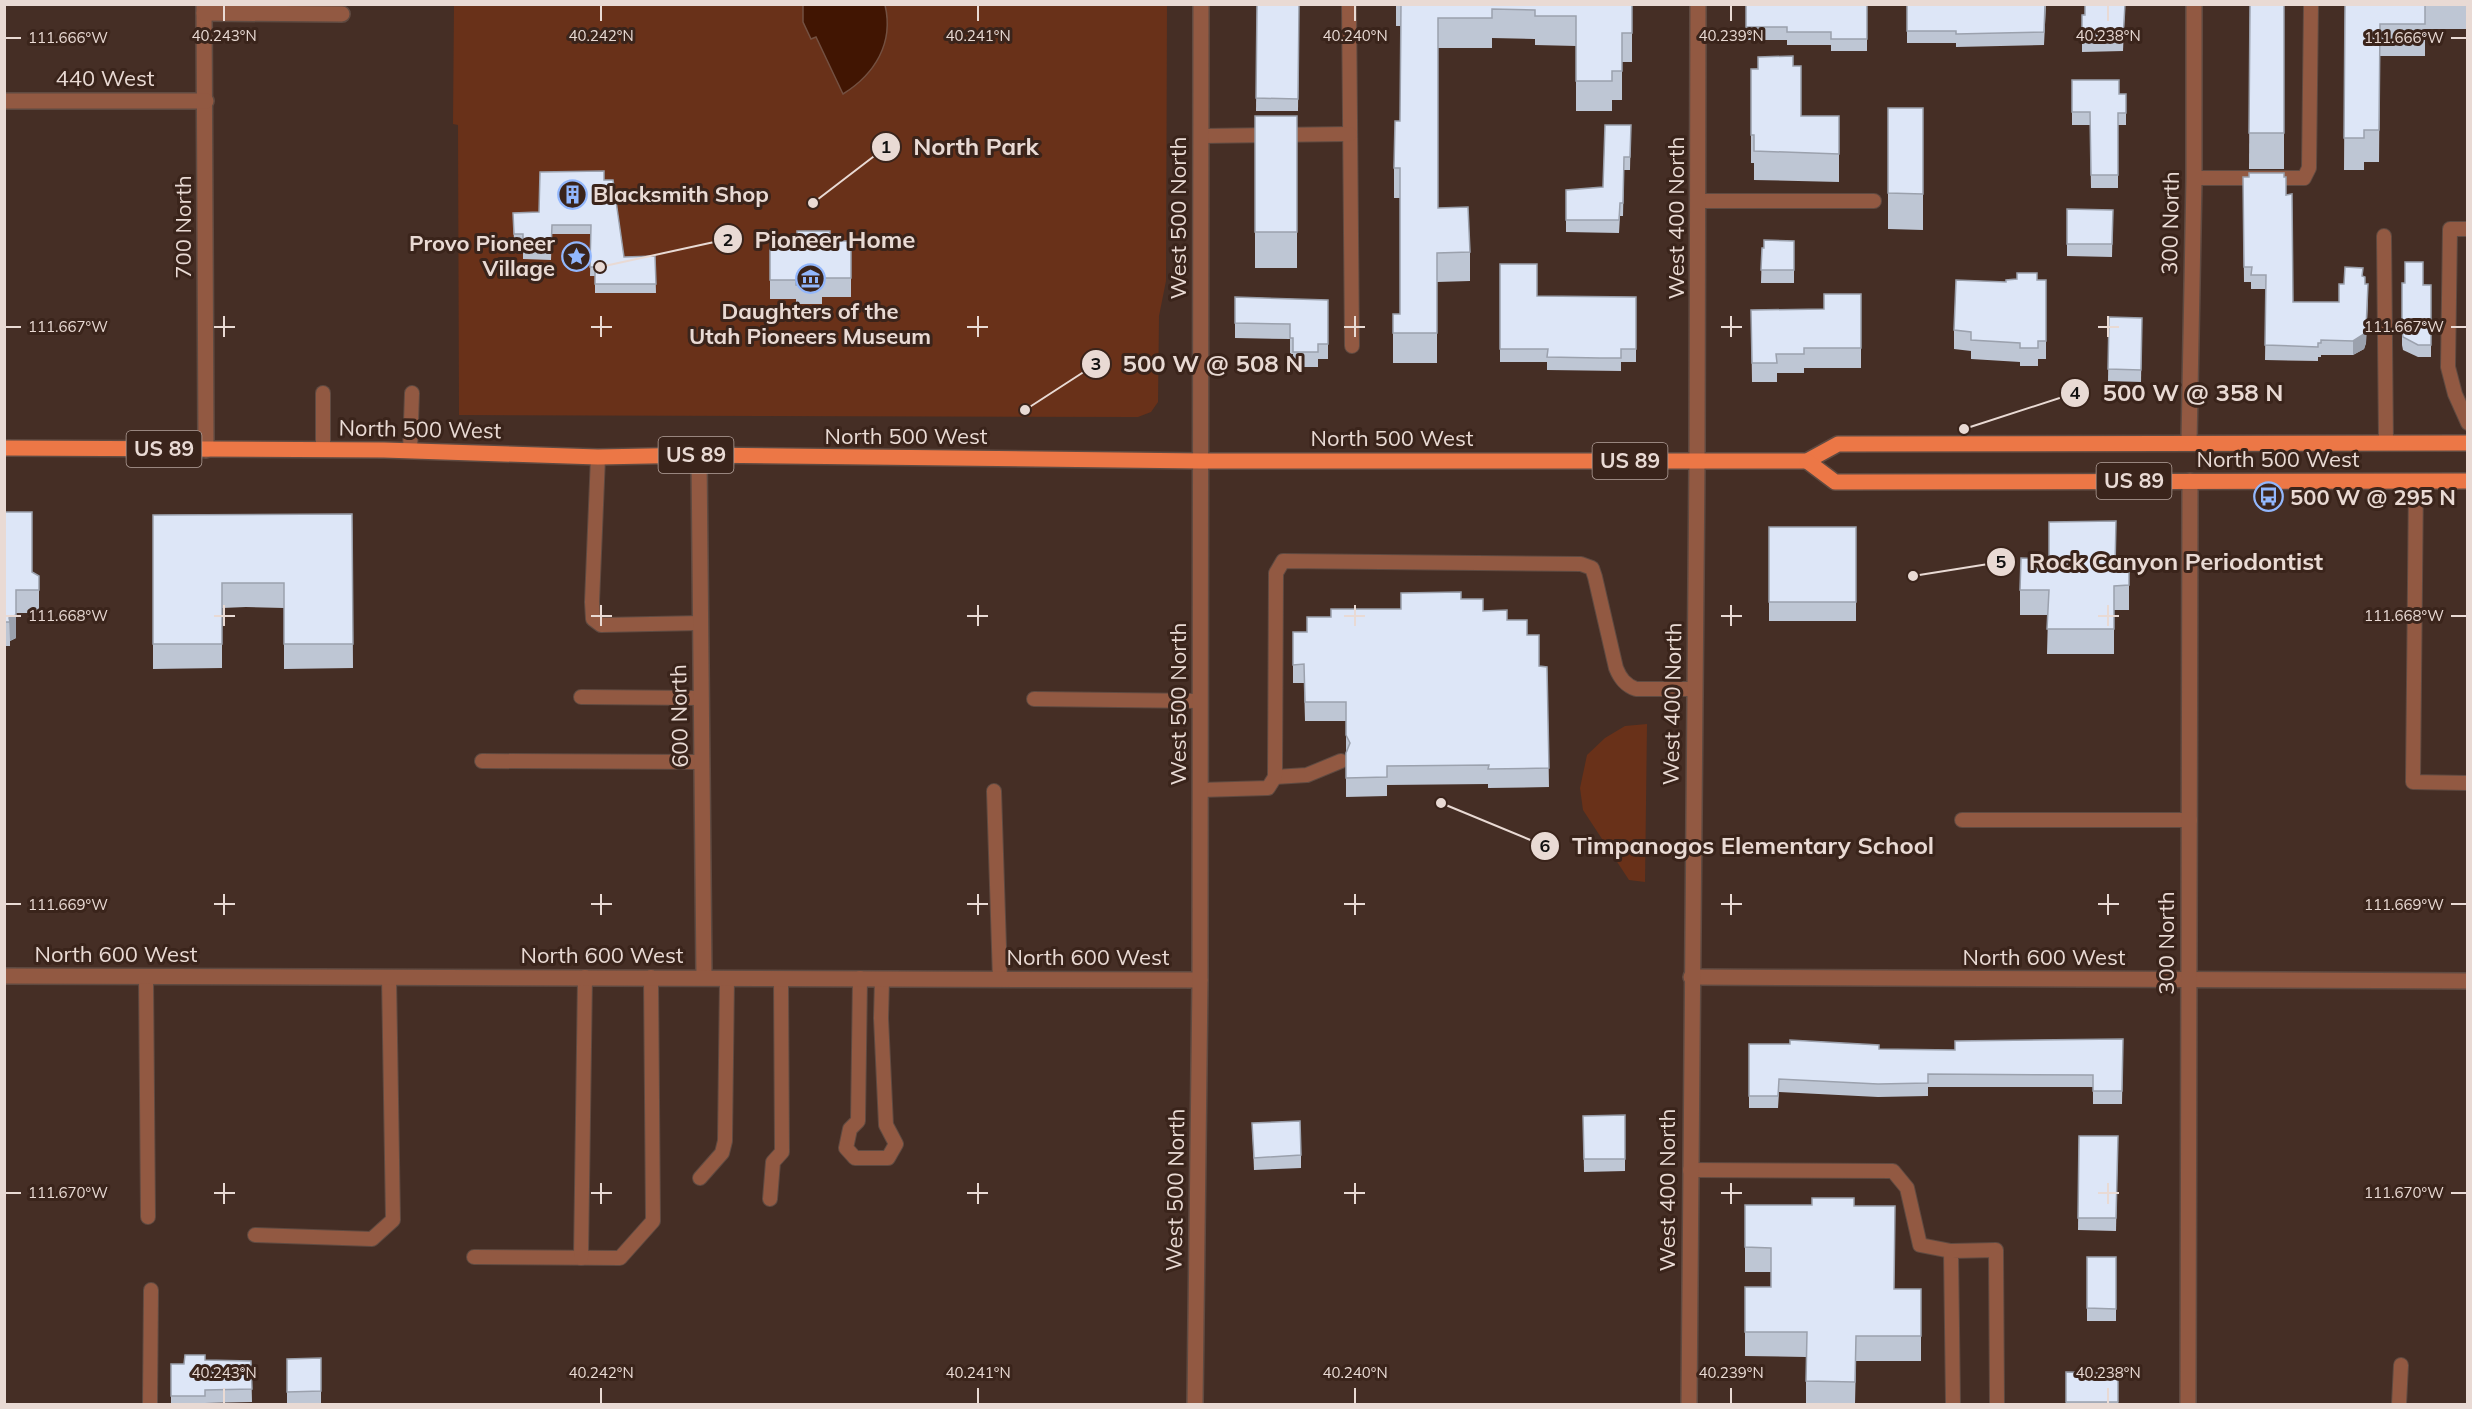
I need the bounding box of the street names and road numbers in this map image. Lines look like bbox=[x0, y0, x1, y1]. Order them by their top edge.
street label: 440 West bbox=[56, 64, 155, 92]
street label: West 500 North bbox=[1164, 137, 1192, 299]
street label: West 400 North bbox=[1662, 137, 1690, 299]
street label: 300 North bbox=[2155, 171, 2185, 275]
street label: 700 North bbox=[169, 175, 197, 279]
street label: North 500 West bbox=[338, 414, 502, 444]
street label: North 500 West bbox=[825, 422, 988, 450]
street label: North 500 West bbox=[1311, 424, 1474, 452]
road number: US 89 bbox=[126, 431, 201, 467]
road number: US 89 bbox=[658, 437, 734, 473]
road number: US 89 bbox=[1592, 443, 1668, 479]
street label: North 500 West bbox=[2197, 445, 2360, 473]
road number: US 89 bbox=[2096, 463, 2172, 499]
street label: West 400 North bbox=[1657, 622, 1687, 786]
street label: West 500 North bbox=[1164, 623, 1192, 785]
street label: 600 North bbox=[664, 664, 694, 768]
street label: 300 North bbox=[2152, 891, 2180, 995]
street label: North 600 West bbox=[35, 940, 198, 968]
street label: North 600 West bbox=[521, 941, 684, 969]
street label: North 600 West bbox=[1007, 943, 1170, 971]
street label: North 600 West bbox=[1963, 943, 2126, 971]
street label: West 500 North bbox=[1160, 1108, 1190, 1272]
street label: West 400 North bbox=[1653, 1109, 1681, 1271]

